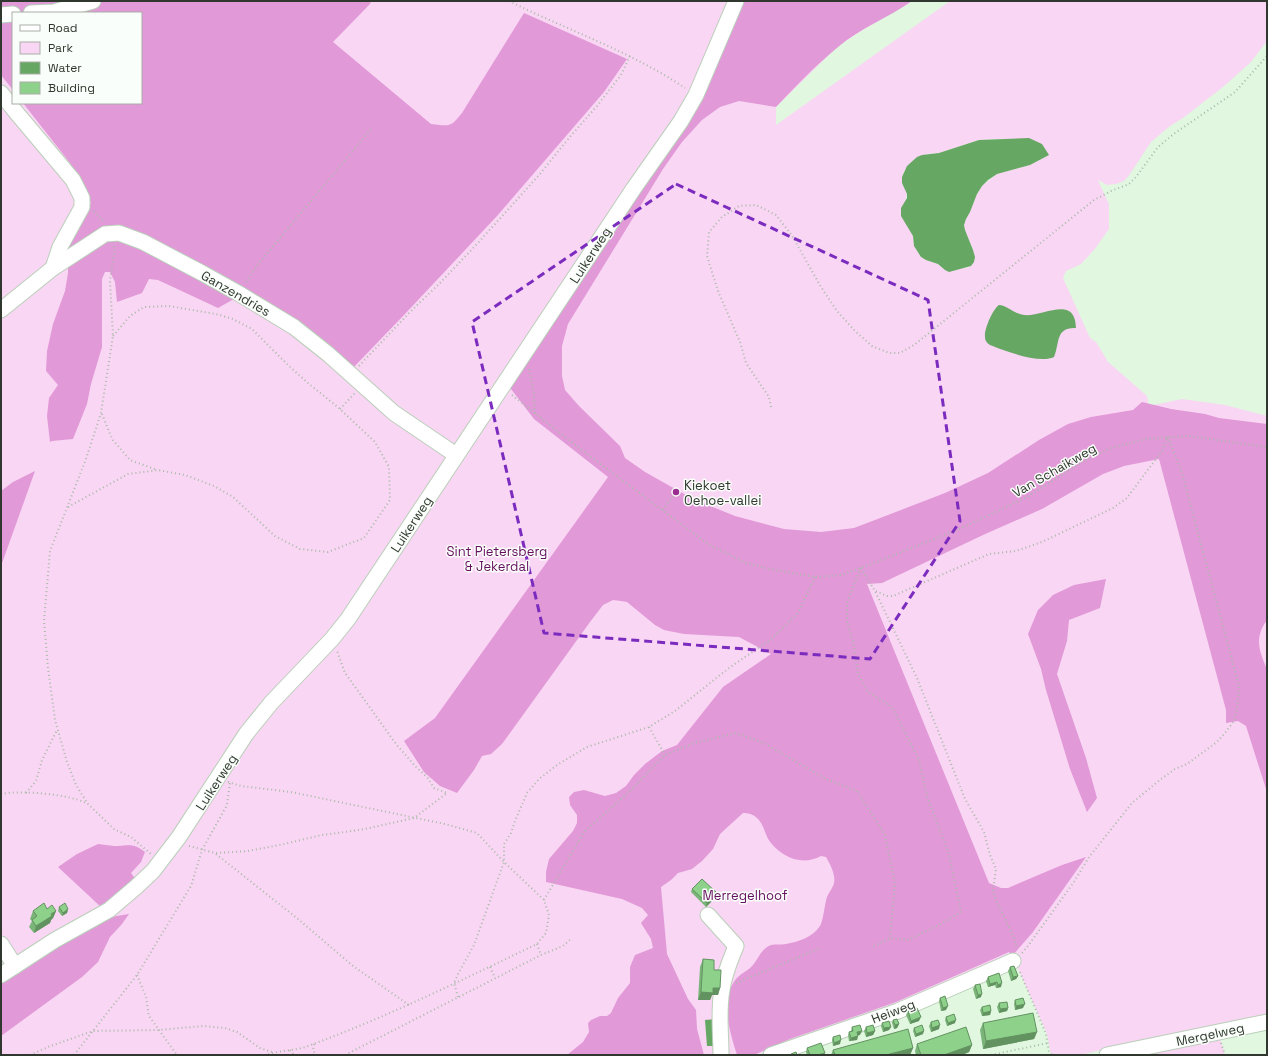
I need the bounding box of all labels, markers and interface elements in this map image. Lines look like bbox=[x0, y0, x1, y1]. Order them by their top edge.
legend bbox=[12, 12, 142, 104]
text: Road bbox=[48, 20, 77, 36]
text: Park bbox=[48, 40, 73, 56]
text: Water bbox=[48, 60, 82, 76]
text: Building bbox=[48, 80, 95, 96]
street label: Luikerweg bbox=[566, 224, 615, 287]
street label: Ganzendries bbox=[198, 267, 274, 320]
street label: Van Schaikweg bbox=[1009, 440, 1099, 501]
place label: Kiekoet Oehoe-vallei bbox=[684, 477, 761, 509]
marker: Kiekoet Oehoe-vallei bbox=[671, 487, 681, 497]
street label: Luikerweg bbox=[387, 493, 436, 556]
park label: Sint Pietersberg & Jekerdal bbox=[447, 543, 547, 575]
street label: Luikerweg bbox=[192, 751, 241, 814]
park label: Merregelhoof bbox=[703, 887, 788, 904]
street label: Heiweg bbox=[869, 995, 918, 1028]
street label: Mergelweg bbox=[1175, 1019, 1246, 1050]

